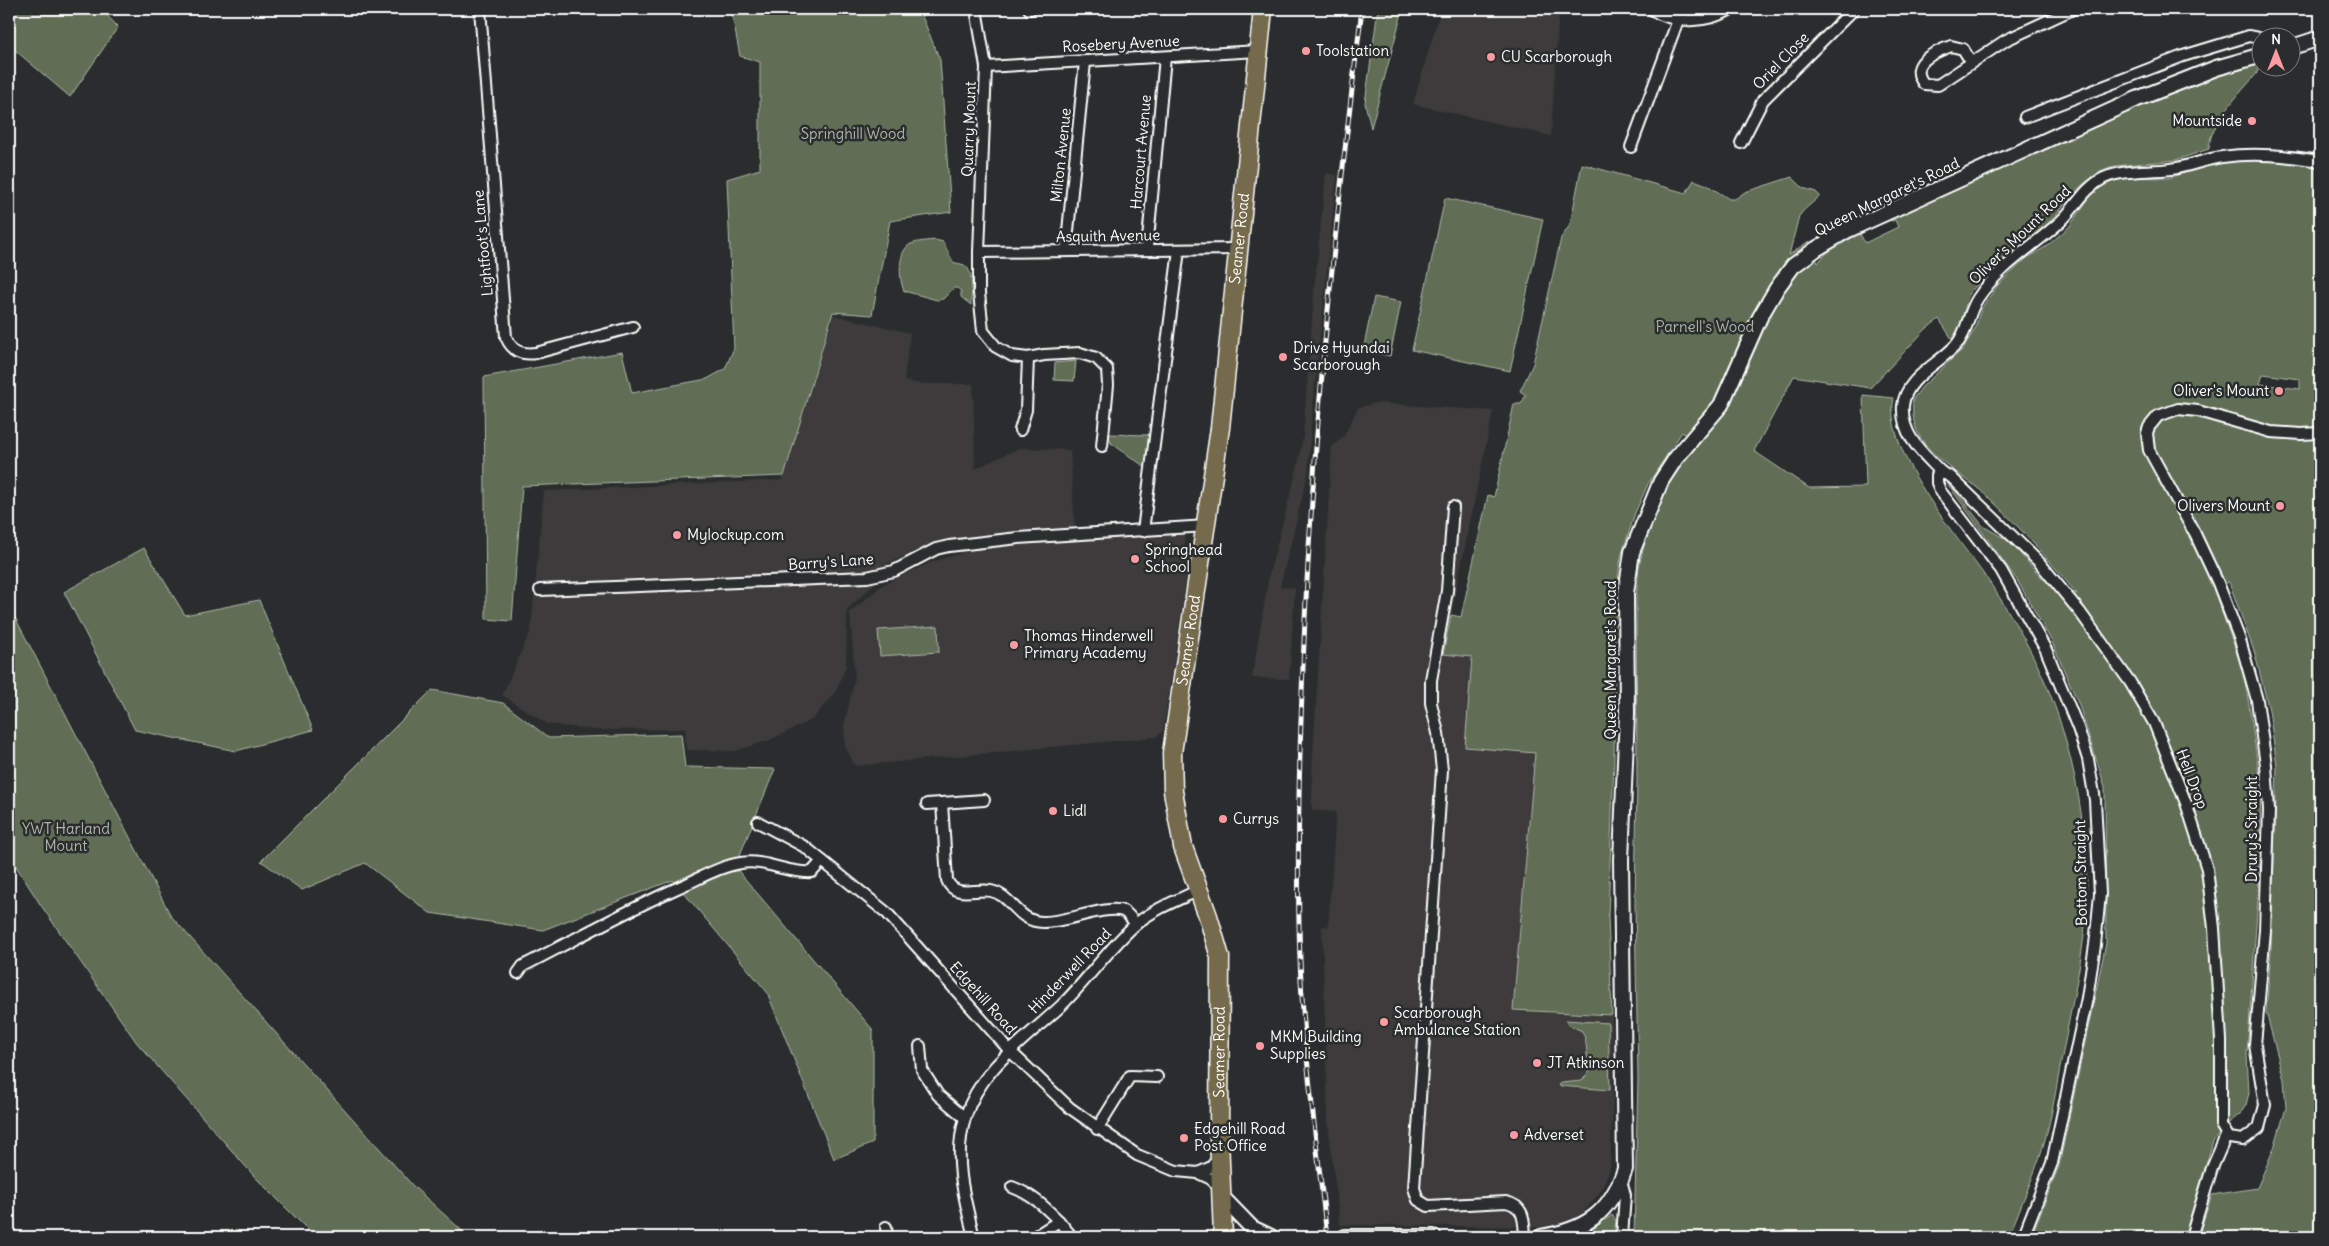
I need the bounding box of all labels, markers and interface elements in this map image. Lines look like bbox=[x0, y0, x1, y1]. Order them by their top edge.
street label: Oriel Close bbox=[1749, 28, 1813, 93]
north arrow bbox=[2252, 28, 2302, 78]
text: N bbox=[2271, 30, 2281, 48]
street label: Rosebery Avenue bbox=[1062, 31, 1180, 56]
place label: Toolstation bbox=[1316, 41, 1389, 60]
marker: Toolstation bbox=[1300, 45, 1312, 57]
place label: CU Scarborough bbox=[1501, 47, 1612, 66]
marker: CU Scarborough bbox=[1485, 51, 1497, 63]
street label: Quarry Mount bbox=[957, 81, 980, 177]
street label: Harcourt Avenue bbox=[1126, 94, 1155, 210]
street label: Milton Avenue bbox=[1046, 107, 1075, 203]
place label: Mountside bbox=[2172, 111, 2242, 130]
marker: Mountside bbox=[2246, 115, 2258, 127]
park label: Springhill Wood bbox=[801, 124, 905, 143]
street label: Queen Margaret's Road bbox=[1811, 153, 1963, 240]
street label: Oliver's Mount Road bbox=[1965, 181, 2075, 288]
street label: Lightfoot's Lane bbox=[468, 189, 497, 297]
street label: Seamer Road bbox=[1225, 192, 1253, 285]
street label: Asquith Avenue bbox=[1056, 225, 1160, 246]
park label: Parnell's Wood bbox=[1656, 317, 1755, 336]
place label: Drive Hyundai Scarborough bbox=[1293, 338, 1390, 374]
marker: Drive Hyundai Scarborough bbox=[1277, 351, 1289, 363]
place label: Oliver's Mount bbox=[2173, 381, 2269, 400]
marker: Oliver's Mount bbox=[2273, 385, 2285, 397]
place label: Olivers Mount bbox=[2177, 496, 2270, 515]
marker: Olivers Mount bbox=[2274, 500, 2286, 512]
place label: Mylockup.com bbox=[687, 525, 784, 544]
marker: Mylockup.com bbox=[671, 529, 683, 541]
place label: Springhead School bbox=[1145, 540, 1223, 576]
street label: Barry's Lane bbox=[788, 549, 874, 574]
marker: Springhead School bbox=[1129, 553, 1141, 565]
street label: Queen Margaret's Road bbox=[1601, 580, 1620, 740]
street label: Seamer Road bbox=[1172, 594, 1204, 687]
place label: Thomas Hinderwell Primary Academy bbox=[1024, 626, 1153, 662]
marker: Thomas Hinderwell Primary Academy bbox=[1008, 639, 1020, 651]
street label: Hell Drop bbox=[2172, 746, 2213, 811]
street label: Drury's Straight bbox=[2242, 776, 2261, 882]
place label: Lidl bbox=[1063, 801, 1087, 820]
marker: Lidl bbox=[1047, 805, 1059, 817]
place label: Currys bbox=[1233, 809, 1279, 828]
marker: Currys bbox=[1217, 813, 1229, 825]
park label: YWT Harland Mount bbox=[22, 819, 110, 855]
street label: Bottom Straight bbox=[2070, 820, 2091, 926]
street label: Hinderwell Road bbox=[1024, 924, 1115, 1017]
street label: Edgehill Road bbox=[946, 957, 1021, 1038]
place label: Scarborough Ambulance Station bbox=[1394, 1003, 1521, 1039]
street label: Seamer Road bbox=[1209, 1006, 1229, 1098]
marker: Scarborough Ambulance Station bbox=[1378, 1016, 1390, 1028]
place label: MKM Building Supplies bbox=[1270, 1027, 1362, 1063]
marker: MKM Building Supplies bbox=[1254, 1040, 1266, 1052]
place label: JT Atkinson bbox=[1547, 1053, 1625, 1072]
marker: JT Atkinson bbox=[1531, 1057, 1543, 1069]
place label: Edgehill Road Post Office bbox=[1194, 1119, 1286, 1155]
place label: Adverset bbox=[1524, 1125, 1584, 1144]
marker: Adverset bbox=[1508, 1129, 1520, 1141]
marker: Edgehill Road Post Office bbox=[1178, 1132, 1190, 1144]

